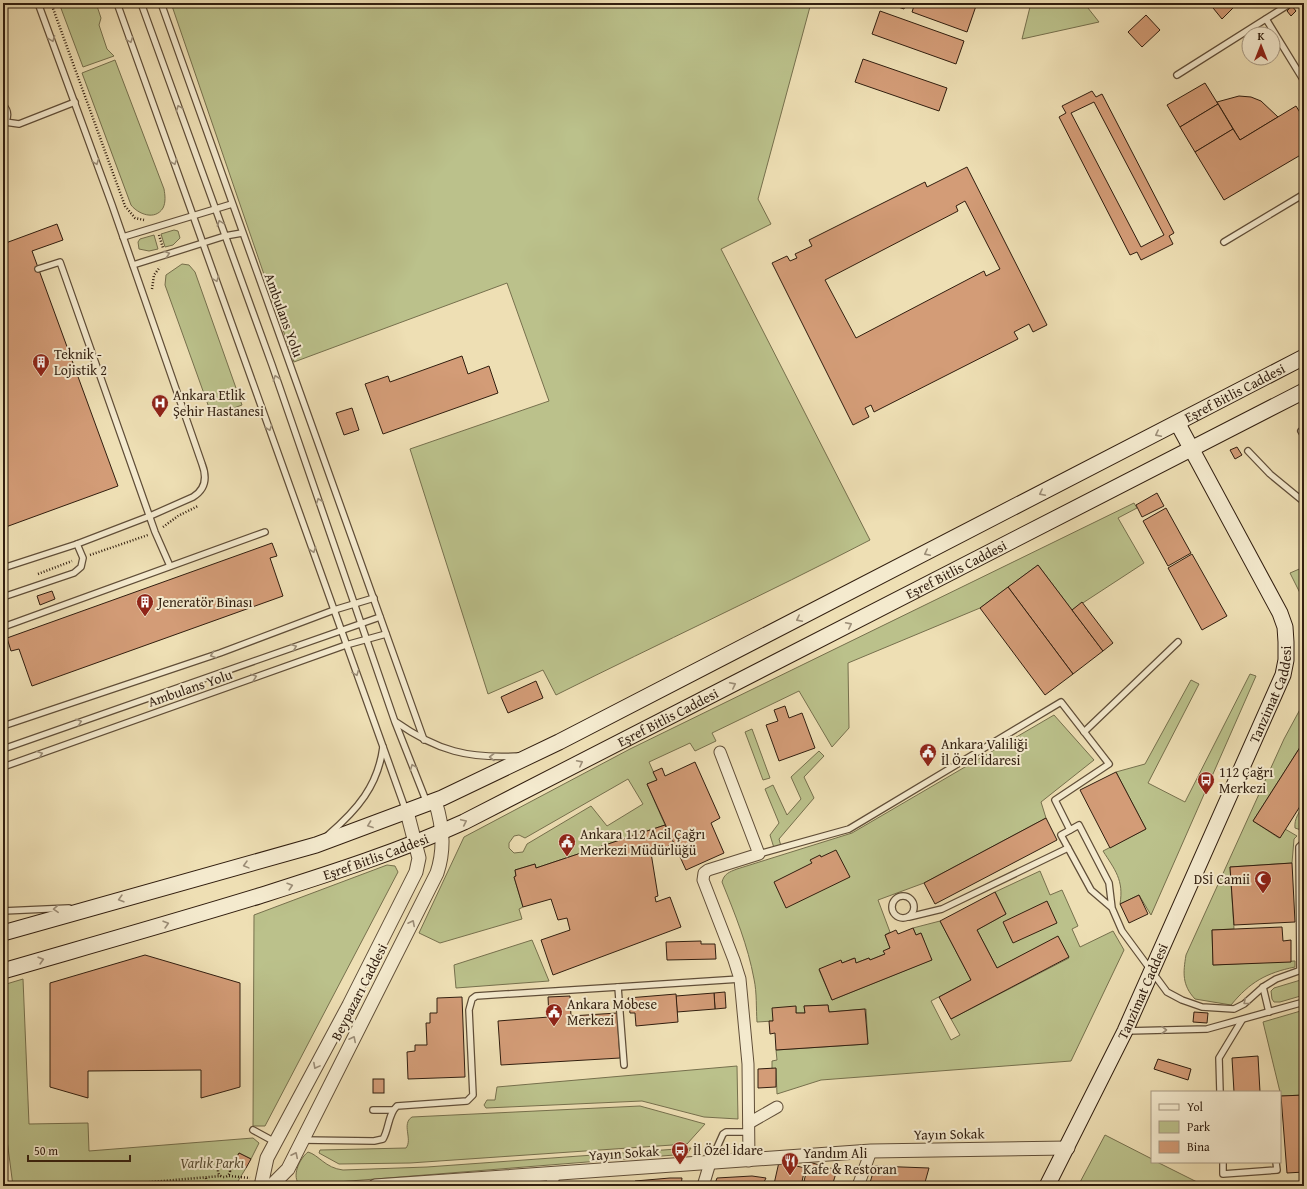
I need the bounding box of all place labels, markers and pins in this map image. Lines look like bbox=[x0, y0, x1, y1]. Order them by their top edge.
place label: Teknik - Lojistik 2 bbox=[54, 344, 107, 380]
building icon: Teknik - Lojistik 2 bbox=[31, 352, 51, 377]
place label: Ankara Etlik Şehir Hastanesi bbox=[173, 385, 264, 421]
hospital icon: Ankara Etlik Şehir Hastanesi bbox=[150, 393, 170, 418]
building icon: Jeneratör Binası bbox=[135, 592, 155, 617]
place label: Jeneratör Binası bbox=[156, 592, 253, 612]
place label: Ankara Valiliği İl Özel İdaresi bbox=[941, 734, 1028, 770]
public building icon: Ankara Valiliği İl Özel İdaresi bbox=[918, 742, 938, 767]
place label: 112 Çağrı Merkezi bbox=[1219, 762, 1273, 798]
bus stop icon: 112 Çağrı Merkezi bbox=[1196, 770, 1216, 795]
place label: Ankara 112 Acil Çağrı Merkezi Müdürlüğü bbox=[580, 824, 705, 860]
public building icon: Ankara 112 Acil Çağrı Merkezi Müdürlüğü bbox=[557, 832, 577, 857]
place label: DSİ Camii bbox=[1194, 869, 1250, 889]
mosque icon: DSİ Camii bbox=[1253, 869, 1273, 894]
place label: Ankara Mobese Merkezi bbox=[567, 994, 657, 1030]
public building icon: Ankara Mobese Merkezi bbox=[544, 1002, 564, 1027]
bus stop icon: İl Özel İdare bbox=[670, 1140, 690, 1165]
place label: İl Özel İdare bbox=[693, 1140, 763, 1160]
place label: Yandım Ali Kafe & Restoran bbox=[803, 1143, 897, 1179]
restaurant icon: Yandım Ali Kafe & Restoran bbox=[780, 1151, 800, 1176]

